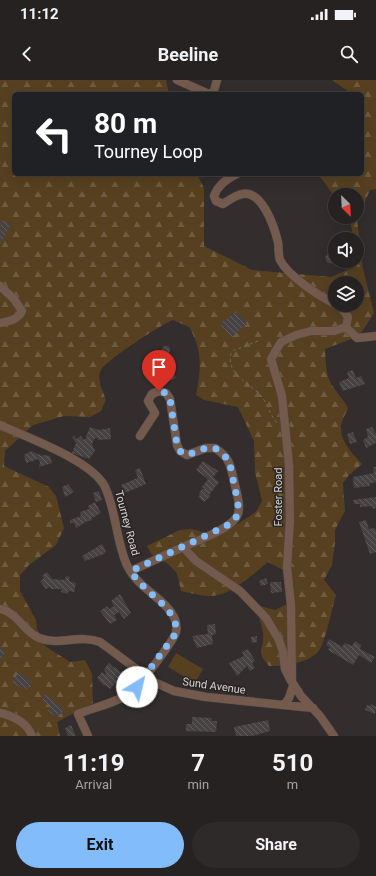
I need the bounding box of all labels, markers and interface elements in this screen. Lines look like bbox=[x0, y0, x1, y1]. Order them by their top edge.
text: 11:12 bbox=[20, 5, 59, 23]
icon: back bbox=[16, 43, 38, 65]
icon: search bbox=[338, 43, 360, 65]
text: Beeline bbox=[158, 44, 218, 65]
text: 80 m bbox=[94, 107, 157, 140]
icon: left bbox=[28, 108, 80, 160]
text: Tourney Loop bbox=[94, 141, 203, 162]
north arrow bbox=[328, 188, 364, 224]
map controls bbox=[328, 188, 364, 312]
button: sound bbox=[328, 232, 364, 268]
button: layers bbox=[328, 276, 364, 312]
pin bbox=[142, 350, 176, 391]
icon: arrive bbox=[148, 356, 170, 378]
street label: Foster Road bbox=[272, 467, 285, 527]
street label: Tourney Road bbox=[112, 489, 142, 557]
position arrow bbox=[116, 666, 158, 708]
street label: Sund Avenue bbox=[182, 675, 247, 697]
text: 11:19 bbox=[63, 749, 125, 777]
text: 7 bbox=[191, 749, 205, 777]
text: 510 bbox=[272, 749, 313, 777]
text: Arrival bbox=[75, 777, 112, 792]
text: min bbox=[187, 777, 209, 792]
text: m bbox=[287, 777, 298, 792]
button: Exit bbox=[16, 822, 184, 868]
button: Share bbox=[192, 822, 360, 868]

